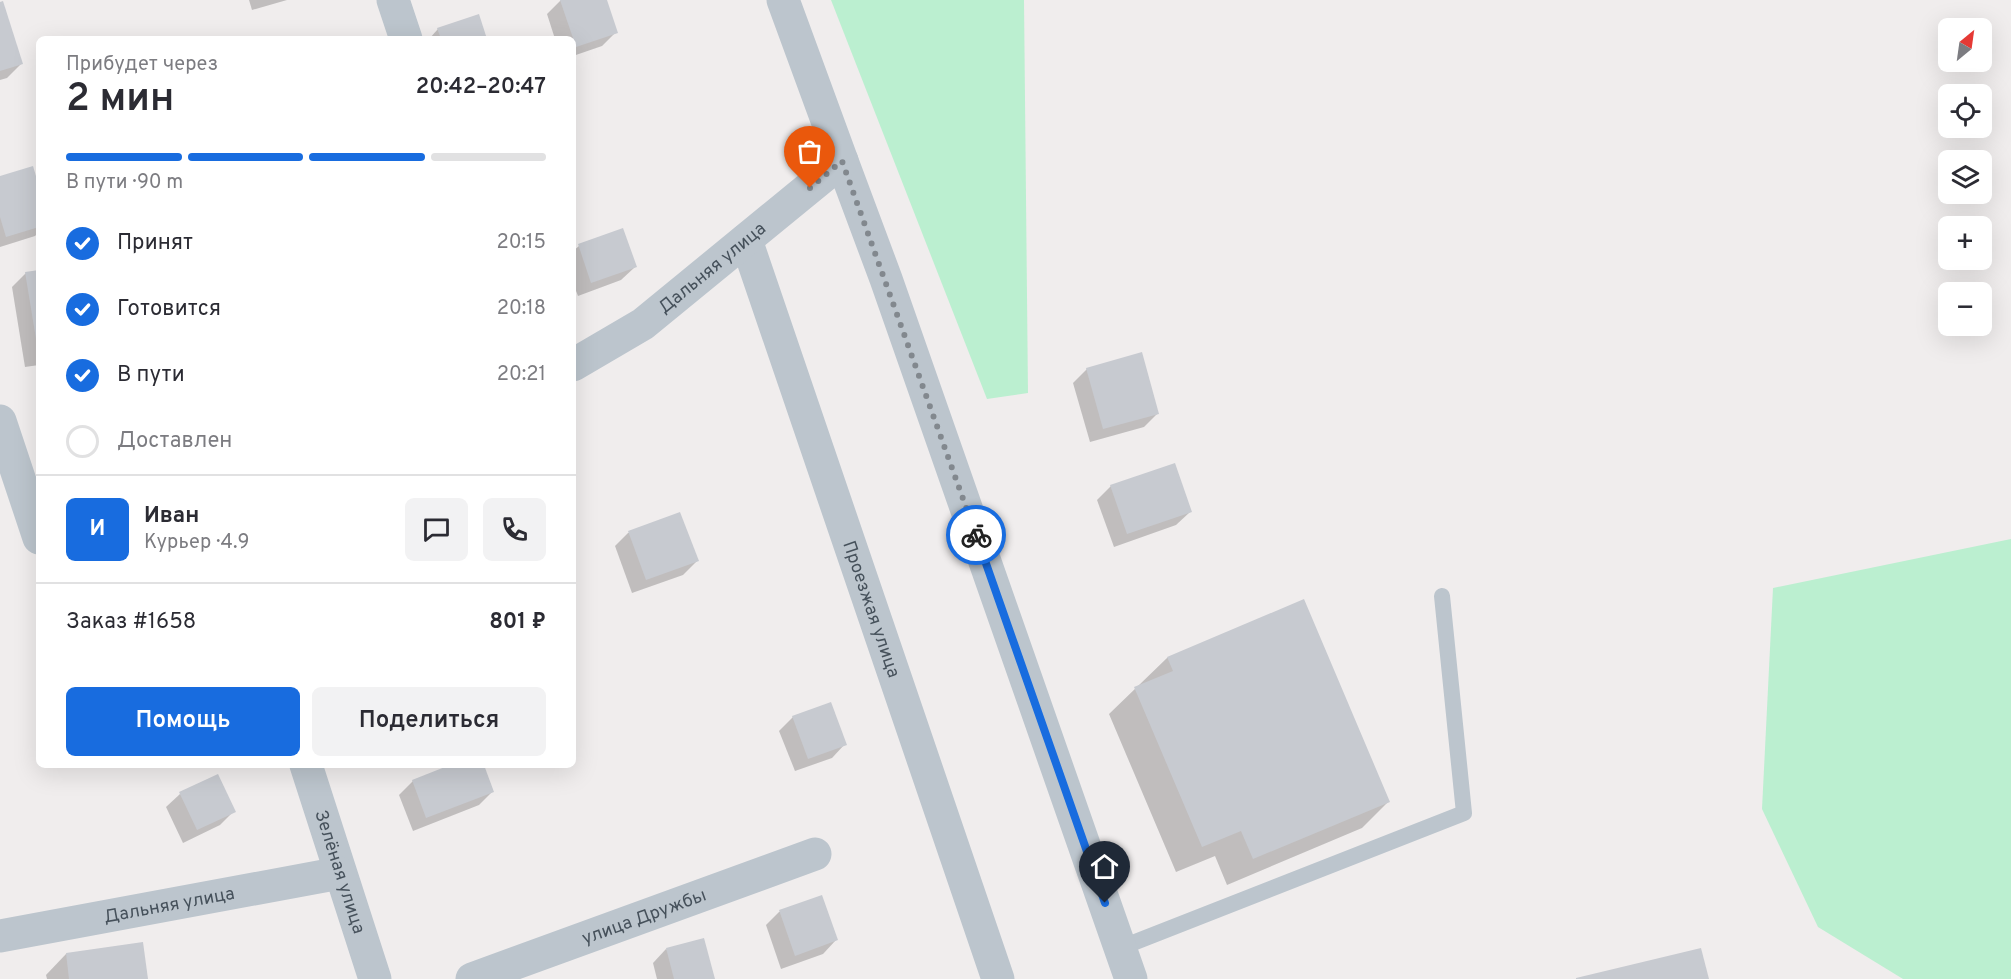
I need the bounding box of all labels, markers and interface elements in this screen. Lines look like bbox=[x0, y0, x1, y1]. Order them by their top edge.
north arrow bbox=[1938, 18, 1992, 72]
map controls bbox=[1938, 18, 1992, 336]
text: Прибудет через bbox=[66, 52, 218, 78]
text: 20:42–20:47 bbox=[416, 74, 546, 101]
text: 2 мин bbox=[66, 76, 174, 125]
button: locate bbox=[1938, 84, 1992, 138]
pin bbox=[784, 126, 835, 188]
icon: bag bbox=[793, 135, 826, 168]
button: layers bbox=[1938, 150, 1992, 204]
text: В пути · 90 m bbox=[66, 170, 183, 196]
button: + bbox=[1938, 216, 1992, 270]
street label: Дальняя улица bbox=[654, 218, 771, 320]
icon: check bbox=[66, 227, 99, 260]
text: Принят bbox=[117, 230, 193, 257]
text: 20:15 bbox=[497, 230, 546, 256]
button: − bbox=[1938, 282, 1992, 336]
icon: check bbox=[66, 293, 99, 326]
text: Готовится bbox=[117, 296, 221, 323]
text: 20:18 bbox=[497, 296, 546, 322]
icon: check bbox=[66, 359, 99, 392]
text: В пути bbox=[117, 362, 185, 389]
text: 20:21 bbox=[497, 362, 546, 388]
text: Доставлен bbox=[117, 428, 232, 455]
button: chat bbox=[405, 498, 468, 561]
button: phone bbox=[483, 498, 546, 561]
text: Иван bbox=[144, 503, 199, 530]
courier bbox=[946, 505, 1006, 565]
text: И bbox=[90, 516, 105, 543]
icon: bike bbox=[960, 519, 993, 552]
text: Курьер · 4.9 bbox=[144, 530, 249, 556]
street label: Проезжая улица bbox=[836, 538, 904, 681]
text: Заказ #1658 bbox=[66, 609, 196, 636]
text: 801 ₽ bbox=[489, 609, 546, 636]
button: Помощь bbox=[66, 687, 300, 756]
button: Поделиться bbox=[312, 687, 546, 756]
street label: Зелёная улица bbox=[308, 807, 370, 937]
pin bbox=[1079, 841, 1130, 903]
icon: home bbox=[1088, 850, 1121, 883]
street label: Дальняя улица bbox=[102, 883, 237, 930]
street label: улица Дружбы bbox=[579, 885, 710, 951]

